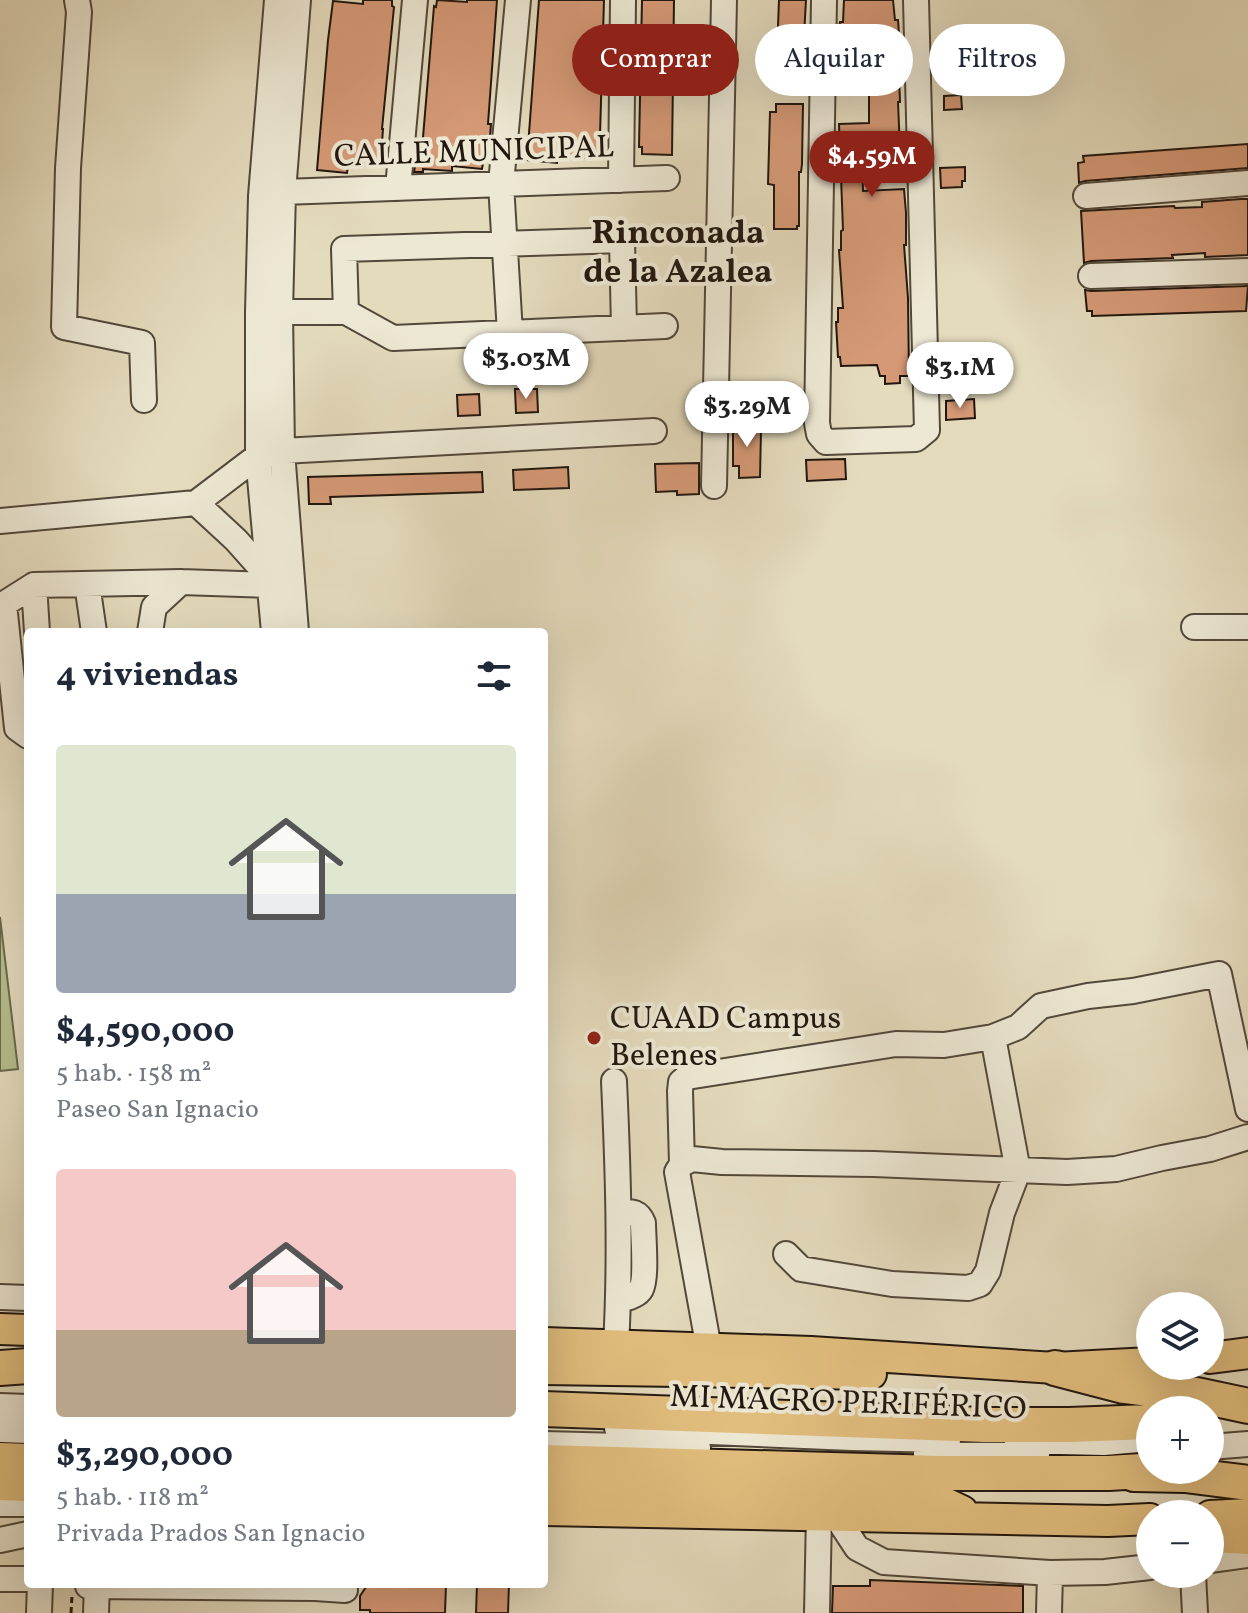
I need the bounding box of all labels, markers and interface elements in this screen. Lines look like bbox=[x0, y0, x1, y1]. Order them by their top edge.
chip: Comprar bbox=[572, 24, 739, 96]
chip: Alquilar bbox=[755, 24, 913, 96]
chip: Filtros bbox=[929, 24, 1065, 96]
street label: CALLE MUNICIPAL bbox=[333, 126, 615, 180]
pin: $4.59M bbox=[807, 131, 937, 199]
text: $4.59M bbox=[827, 139, 917, 175]
district label: Rinconada de la Azalea bbox=[583, 211, 773, 297]
pin: $3.03M bbox=[461, 333, 591, 401]
text: $3.03M bbox=[481, 341, 571, 377]
pin: $3.1M bbox=[904, 342, 1016, 410]
text: $3.1M bbox=[925, 350, 995, 386]
pin: $3.29M bbox=[682, 381, 812, 449]
text: $3.29M bbox=[703, 389, 791, 425]
text: 4 viviendas bbox=[56, 653, 239, 700]
icon: filters bbox=[472, 654, 516, 698]
icon: home bbox=[214, 797, 358, 941]
place label: CUAAD Campus Belenes bbox=[610, 998, 841, 1079]
text: $4,590,000 bbox=[56, 1009, 234, 1056]
marker: CUAAD Campus Belenes bbox=[585, 1029, 603, 1047]
text: 5 hab. · 158 m² bbox=[56, 1056, 211, 1092]
text: Paseo San Ignacio bbox=[56, 1092, 259, 1128]
icon: home bbox=[214, 1221, 358, 1365]
map controls bbox=[1136, 1292, 1224, 1588]
button: layers bbox=[1136, 1292, 1224, 1380]
street label: MI MACRO PERIFÉRICO bbox=[669, 1376, 1027, 1432]
button: + bbox=[1136, 1396, 1224, 1484]
text: $3,290,000 bbox=[56, 1433, 233, 1480]
text: 5 hab. · 118 m² bbox=[56, 1480, 209, 1516]
button: − bbox=[1136, 1500, 1224, 1588]
text: Privada Prados San Ignacio bbox=[56, 1516, 365, 1552]

